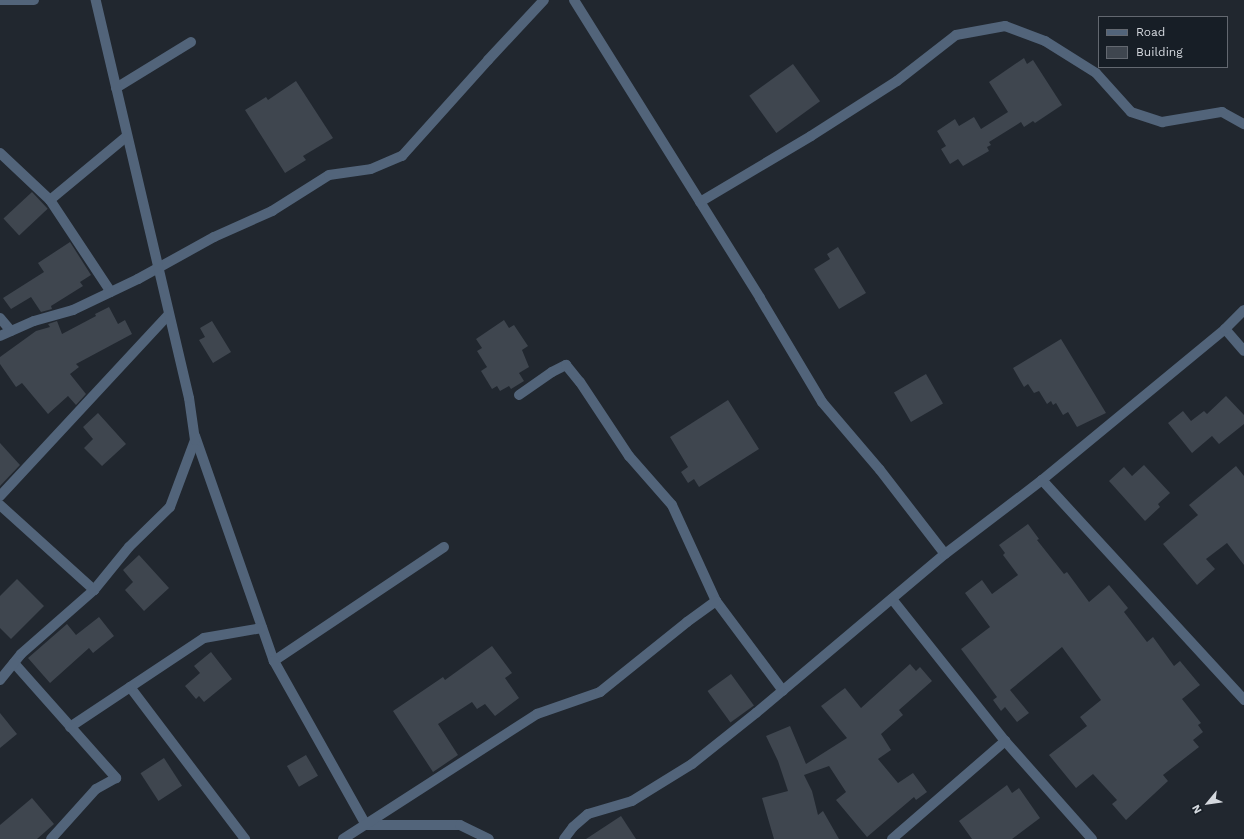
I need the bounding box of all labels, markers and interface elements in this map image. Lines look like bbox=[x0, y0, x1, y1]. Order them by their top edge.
legend bbox=[1098, 16, 1228, 68]
text: Road bbox=[1136, 25, 1165, 39]
text: Building bbox=[1136, 45, 1183, 59]
north arrow bbox=[1188, 783, 1228, 823]
text: N bbox=[1189, 802, 1205, 816]

